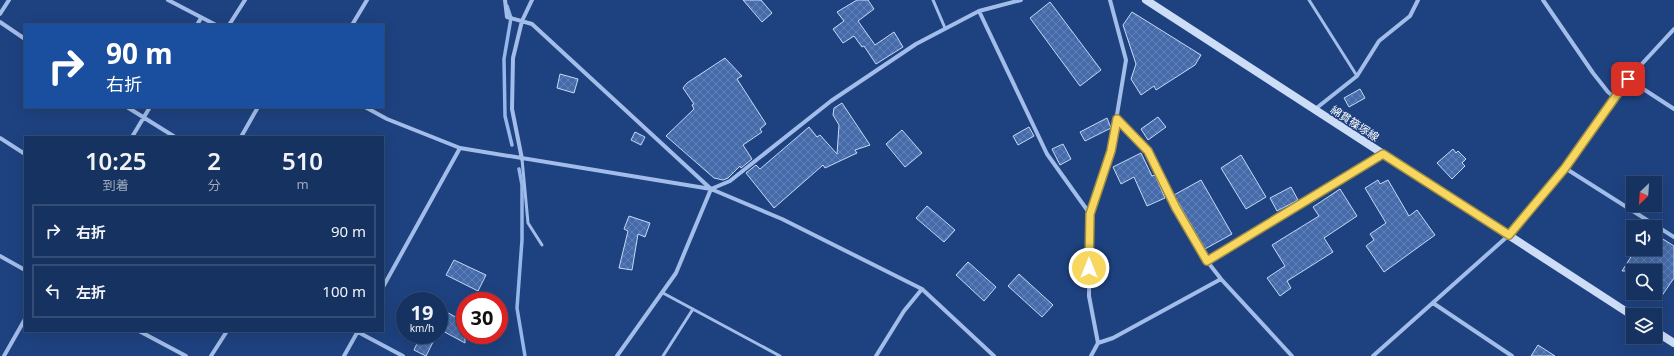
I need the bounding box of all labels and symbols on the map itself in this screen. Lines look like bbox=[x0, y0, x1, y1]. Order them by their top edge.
pin bbox=[1611, 62, 1645, 96]
street label: 綿貫篠塚線 bbox=[1328, 102, 1382, 144]
north arrow bbox=[1626, 176, 1662, 212]
position arrow bbox=[1068, 247, 1110, 289]
speed limit sign: 30 bbox=[456, 292, 508, 344]

